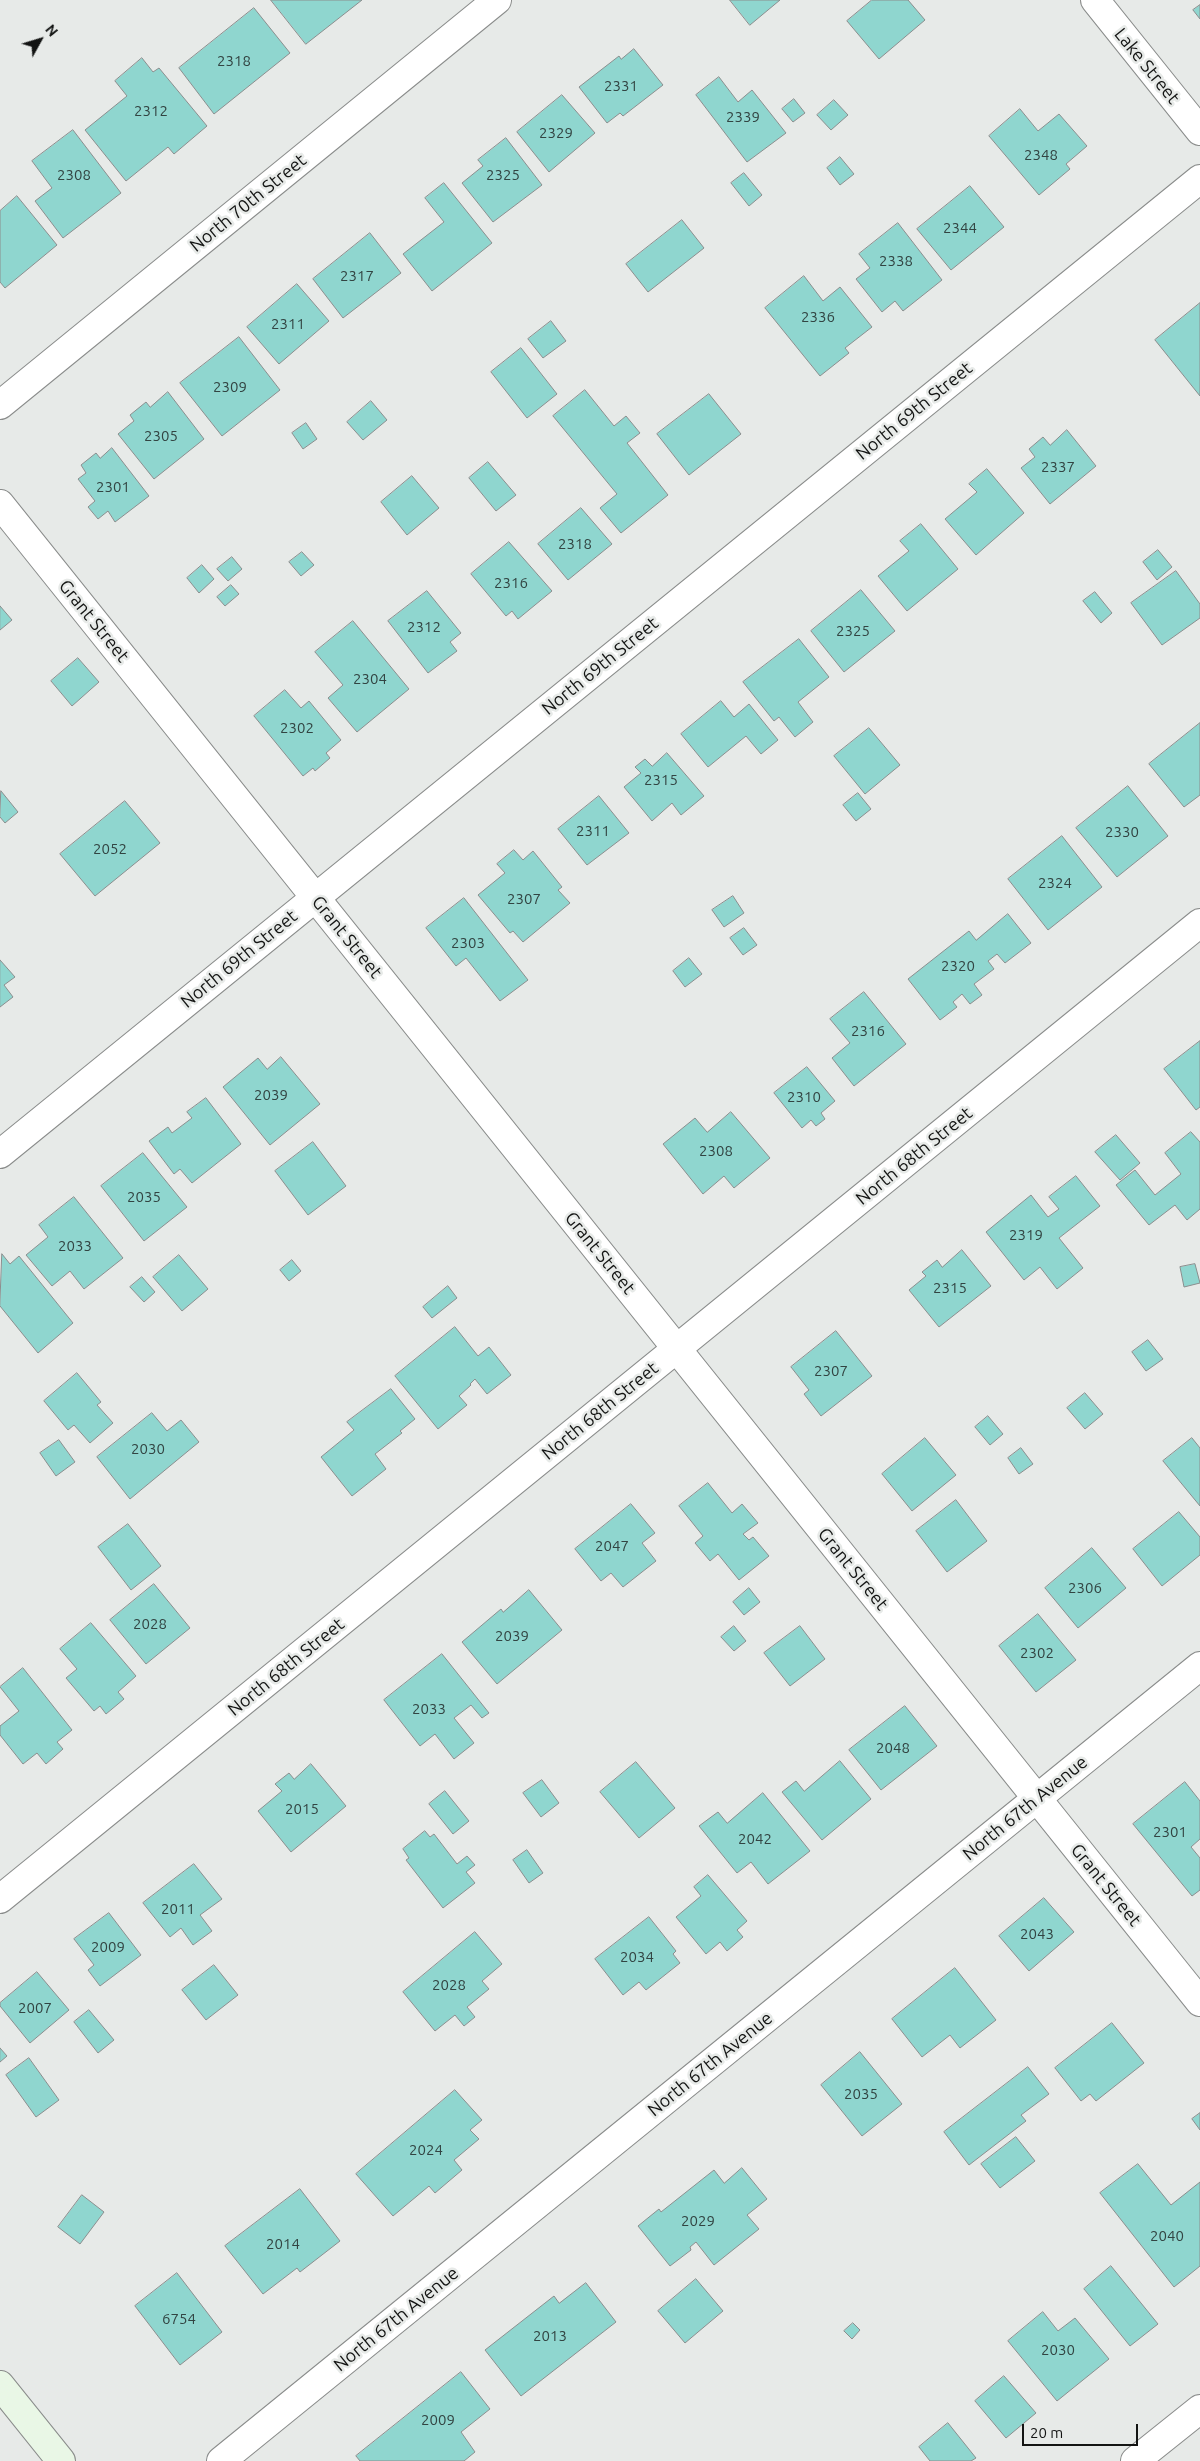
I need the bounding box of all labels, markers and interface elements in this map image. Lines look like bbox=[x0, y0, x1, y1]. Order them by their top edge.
north arrow bbox=[15, 15, 65, 65]
text: N bbox=[42, 21, 61, 40]
street label: Lake Street bbox=[1110, 24, 1184, 108]
house number: 2318 bbox=[217, 52, 251, 70]
house number: 2331 bbox=[604, 77, 638, 95]
house number: 2312 bbox=[134, 102, 168, 120]
house number: 2339 bbox=[726, 108, 760, 126]
house number: 2329 bbox=[539, 124, 573, 142]
house number: 2348 bbox=[1024, 146, 1058, 164]
street label: North 70th Street bbox=[185, 149, 311, 257]
house number: 2308 bbox=[57, 166, 91, 184]
house number: 2325 bbox=[486, 166, 520, 184]
house number: 2344 bbox=[943, 219, 977, 237]
house number: 2338 bbox=[879, 252, 913, 270]
house number: 2317 bbox=[340, 267, 374, 285]
house number: 2336 bbox=[801, 308, 835, 326]
house number: 2311 bbox=[271, 315, 305, 333]
street label: North 69th Street bbox=[851, 357, 977, 465]
house number: 2309 bbox=[213, 378, 247, 396]
house number: 2305 bbox=[144, 427, 178, 445]
house number: 2337 bbox=[1041, 458, 1075, 476]
house number: 2301 bbox=[96, 478, 130, 496]
house number: 2318 bbox=[558, 535, 592, 553]
house number: 2316 bbox=[494, 574, 528, 592]
street label: Grant Street bbox=[54, 575, 134, 667]
street label: North 69th Street bbox=[537, 612, 663, 720]
house number: 2312 bbox=[407, 618, 441, 636]
house number: 2325 bbox=[836, 622, 870, 640]
house number: 2304 bbox=[353, 670, 387, 688]
house number: 2302 bbox=[280, 719, 314, 737]
house number: 2315 bbox=[644, 771, 678, 789]
house number: 2311 bbox=[576, 822, 610, 840]
house number: 2330 bbox=[1105, 823, 1139, 841]
house number: 2052 bbox=[93, 840, 127, 858]
house number: 2324 bbox=[1038, 874, 1072, 892]
house number: 2307 bbox=[507, 890, 541, 908]
street label: Grant Street bbox=[307, 891, 387, 983]
street label: North 69th Street bbox=[176, 905, 302, 1013]
house number: 2303 bbox=[451, 934, 485, 952]
house number: 2320 bbox=[941, 957, 975, 975]
house number: 2316 bbox=[851, 1022, 885, 1040]
house number: 2039 bbox=[254, 1086, 288, 1104]
house number: 2310 bbox=[787, 1088, 821, 1106]
street label: North 68th Street bbox=[851, 1102, 977, 1210]
house number: 2308 bbox=[699, 1142, 733, 1160]
house number: 2035 bbox=[127, 1188, 161, 1206]
street label: Grant Street bbox=[560, 1207, 640, 1299]
house number: 2319 bbox=[1009, 1226, 1043, 1244]
house number: 2033 bbox=[58, 1237, 92, 1255]
house number: 2315 bbox=[933, 1279, 967, 1297]
street label: North 68th Street bbox=[537, 1357, 663, 1465]
house number: 2307 bbox=[814, 1362, 848, 1380]
house number: 2030 bbox=[131, 1440, 165, 1458]
street label: Grant Street bbox=[813, 1523, 893, 1615]
house number: 2047 bbox=[595, 1537, 629, 1555]
house number: 2306 bbox=[1068, 1579, 1102, 1597]
street label: North 68th Street bbox=[223, 1613, 349, 1721]
house number: 2028 bbox=[133, 1615, 167, 1633]
house number: 2039 bbox=[495, 1627, 529, 1645]
house number: 2302 bbox=[1020, 1644, 1054, 1662]
house number: 2033 bbox=[412, 1700, 446, 1718]
house number: 2048 bbox=[876, 1739, 910, 1757]
street label: North 67th Avenue bbox=[958, 1751, 1092, 1865]
house number: 2015 bbox=[285, 1800, 319, 1818]
house number: 2301 bbox=[1153, 1823, 1187, 1841]
house number: 2042 bbox=[738, 1830, 772, 1848]
street label: Grant Street bbox=[1066, 1839, 1146, 1931]
house number: 2011 bbox=[161, 1900, 195, 1918]
house number: 2043 bbox=[1020, 1925, 1054, 1943]
house number: 2009 bbox=[91, 1938, 125, 1956]
house number: 2034 bbox=[620, 1948, 654, 1966]
house number: 2028 bbox=[432, 1976, 466, 1994]
house number: 2007 bbox=[18, 1999, 52, 2017]
street label: North 67th Avenue bbox=[643, 2007, 777, 2121]
house number: 2035 bbox=[844, 2085, 878, 2103]
house number: 2024 bbox=[409, 2141, 443, 2159]
house number: 2029 bbox=[681, 2212, 715, 2230]
house number: 2040 bbox=[1150, 2227, 1184, 2245]
house number: 2014 bbox=[266, 2235, 300, 2253]
street label: North 67th Avenue bbox=[329, 2262, 463, 2376]
house number: 6754 bbox=[162, 2310, 196, 2328]
house number: 2013 bbox=[533, 2327, 567, 2345]
house number: 2030 bbox=[1041, 2341, 1075, 2359]
house number: 2009 bbox=[421, 2411, 455, 2429]
scale bar bbox=[1025, 2414, 1141, 2446]
text: 20 m bbox=[1030, 2424, 1063, 2441]

